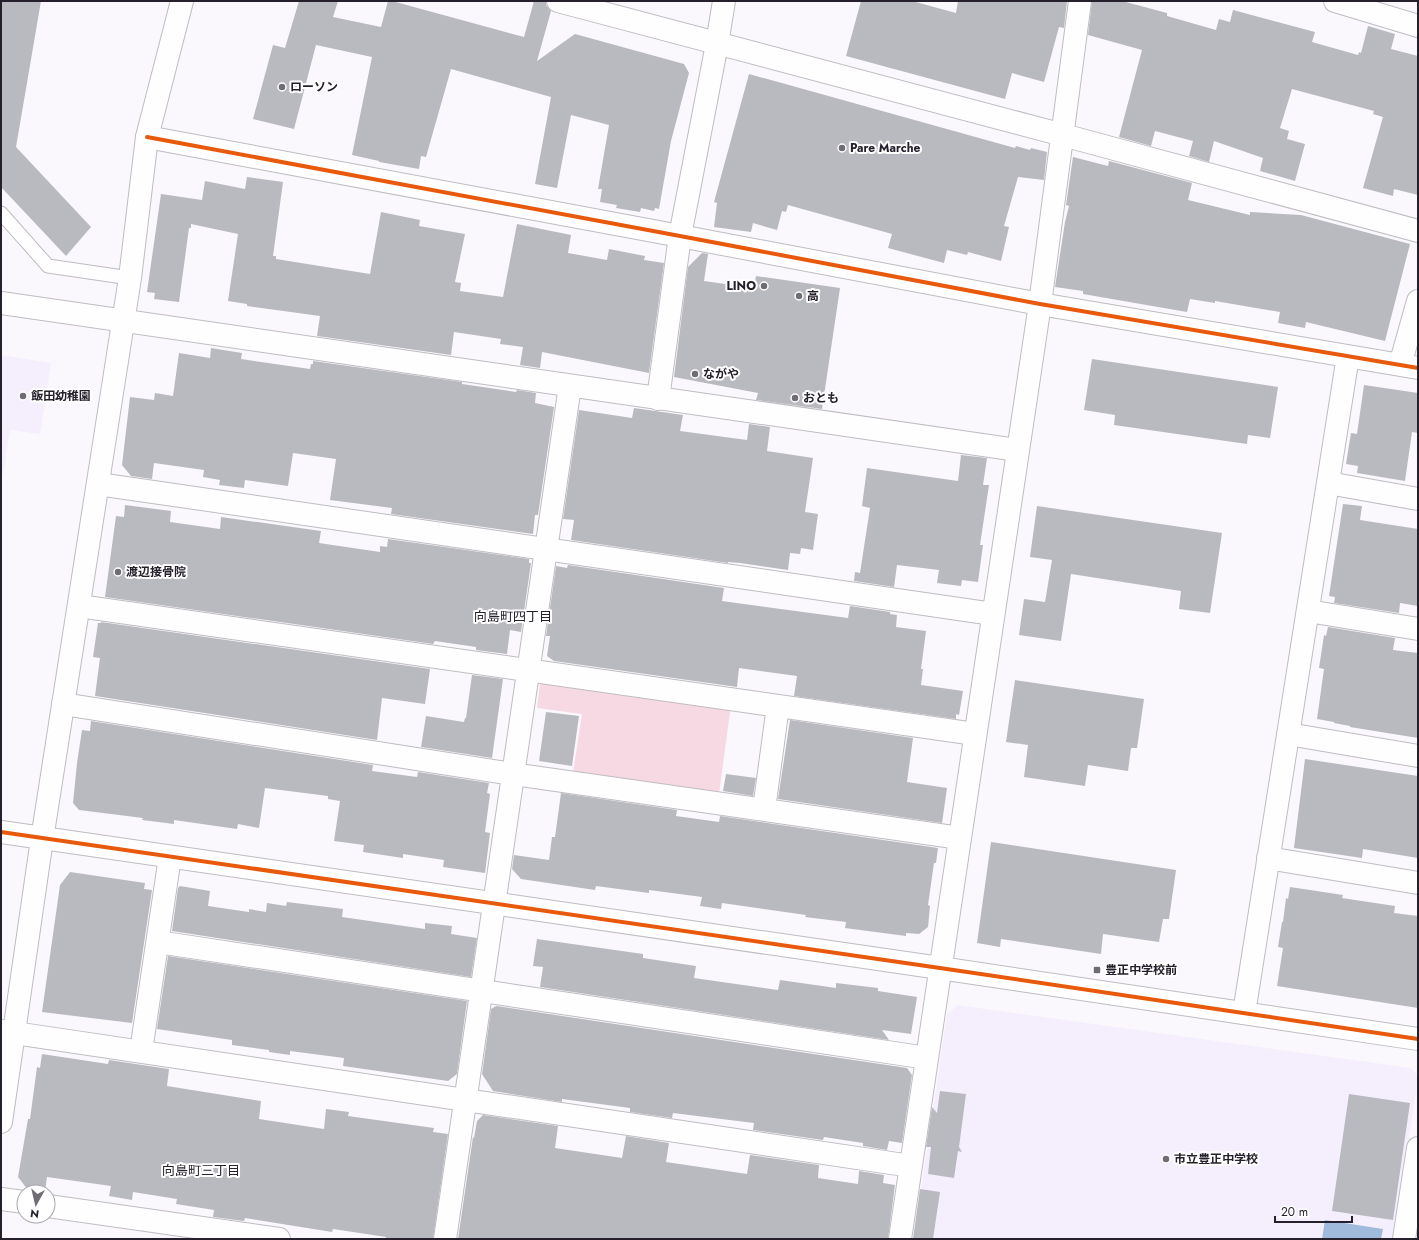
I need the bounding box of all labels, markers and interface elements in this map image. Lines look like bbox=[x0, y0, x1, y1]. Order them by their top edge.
place label: ローソン bbox=[290, 78, 338, 96]
marker: ローソン bbox=[277, 82, 287, 92]
place label: Pare Marche bbox=[850, 139, 920, 157]
marker: Pare Marche bbox=[837, 143, 847, 153]
place label: LINO bbox=[726, 277, 756, 295]
marker: LINO bbox=[759, 281, 769, 291]
place label: 高 bbox=[807, 287, 819, 305]
marker: 高 bbox=[794, 291, 804, 301]
place label: ながや bbox=[703, 365, 739, 383]
marker: ながや bbox=[690, 369, 700, 379]
place label: 飯田幼稚園 bbox=[31, 387, 91, 405]
place label: おとも bbox=[803, 389, 839, 407]
marker: 飯田幼稚園 bbox=[18, 391, 28, 401]
marker: おとも bbox=[790, 393, 800, 403]
place label: 渡辺接骨院 bbox=[126, 563, 186, 581]
marker: 渡辺接骨院 bbox=[113, 567, 123, 577]
district label: 向島町四丁目 bbox=[474, 607, 552, 626]
place label: 豊正中学校前 bbox=[1105, 961, 1177, 979]
marker: 豊正中学校前 bbox=[1092, 965, 1102, 975]
place label: 市立豊正中学校 bbox=[1174, 1150, 1258, 1168]
marker: 市立豊正中学校 bbox=[1161, 1154, 1171, 1164]
district label: 向島町三丁目 bbox=[162, 1161, 240, 1180]
north arrow bbox=[16, 1184, 56, 1224]
scale bar bbox=[1275, 1198, 1352, 1224]
text: 20 m bbox=[1281, 1203, 1308, 1221]
text: N bbox=[29, 1205, 40, 1222]

